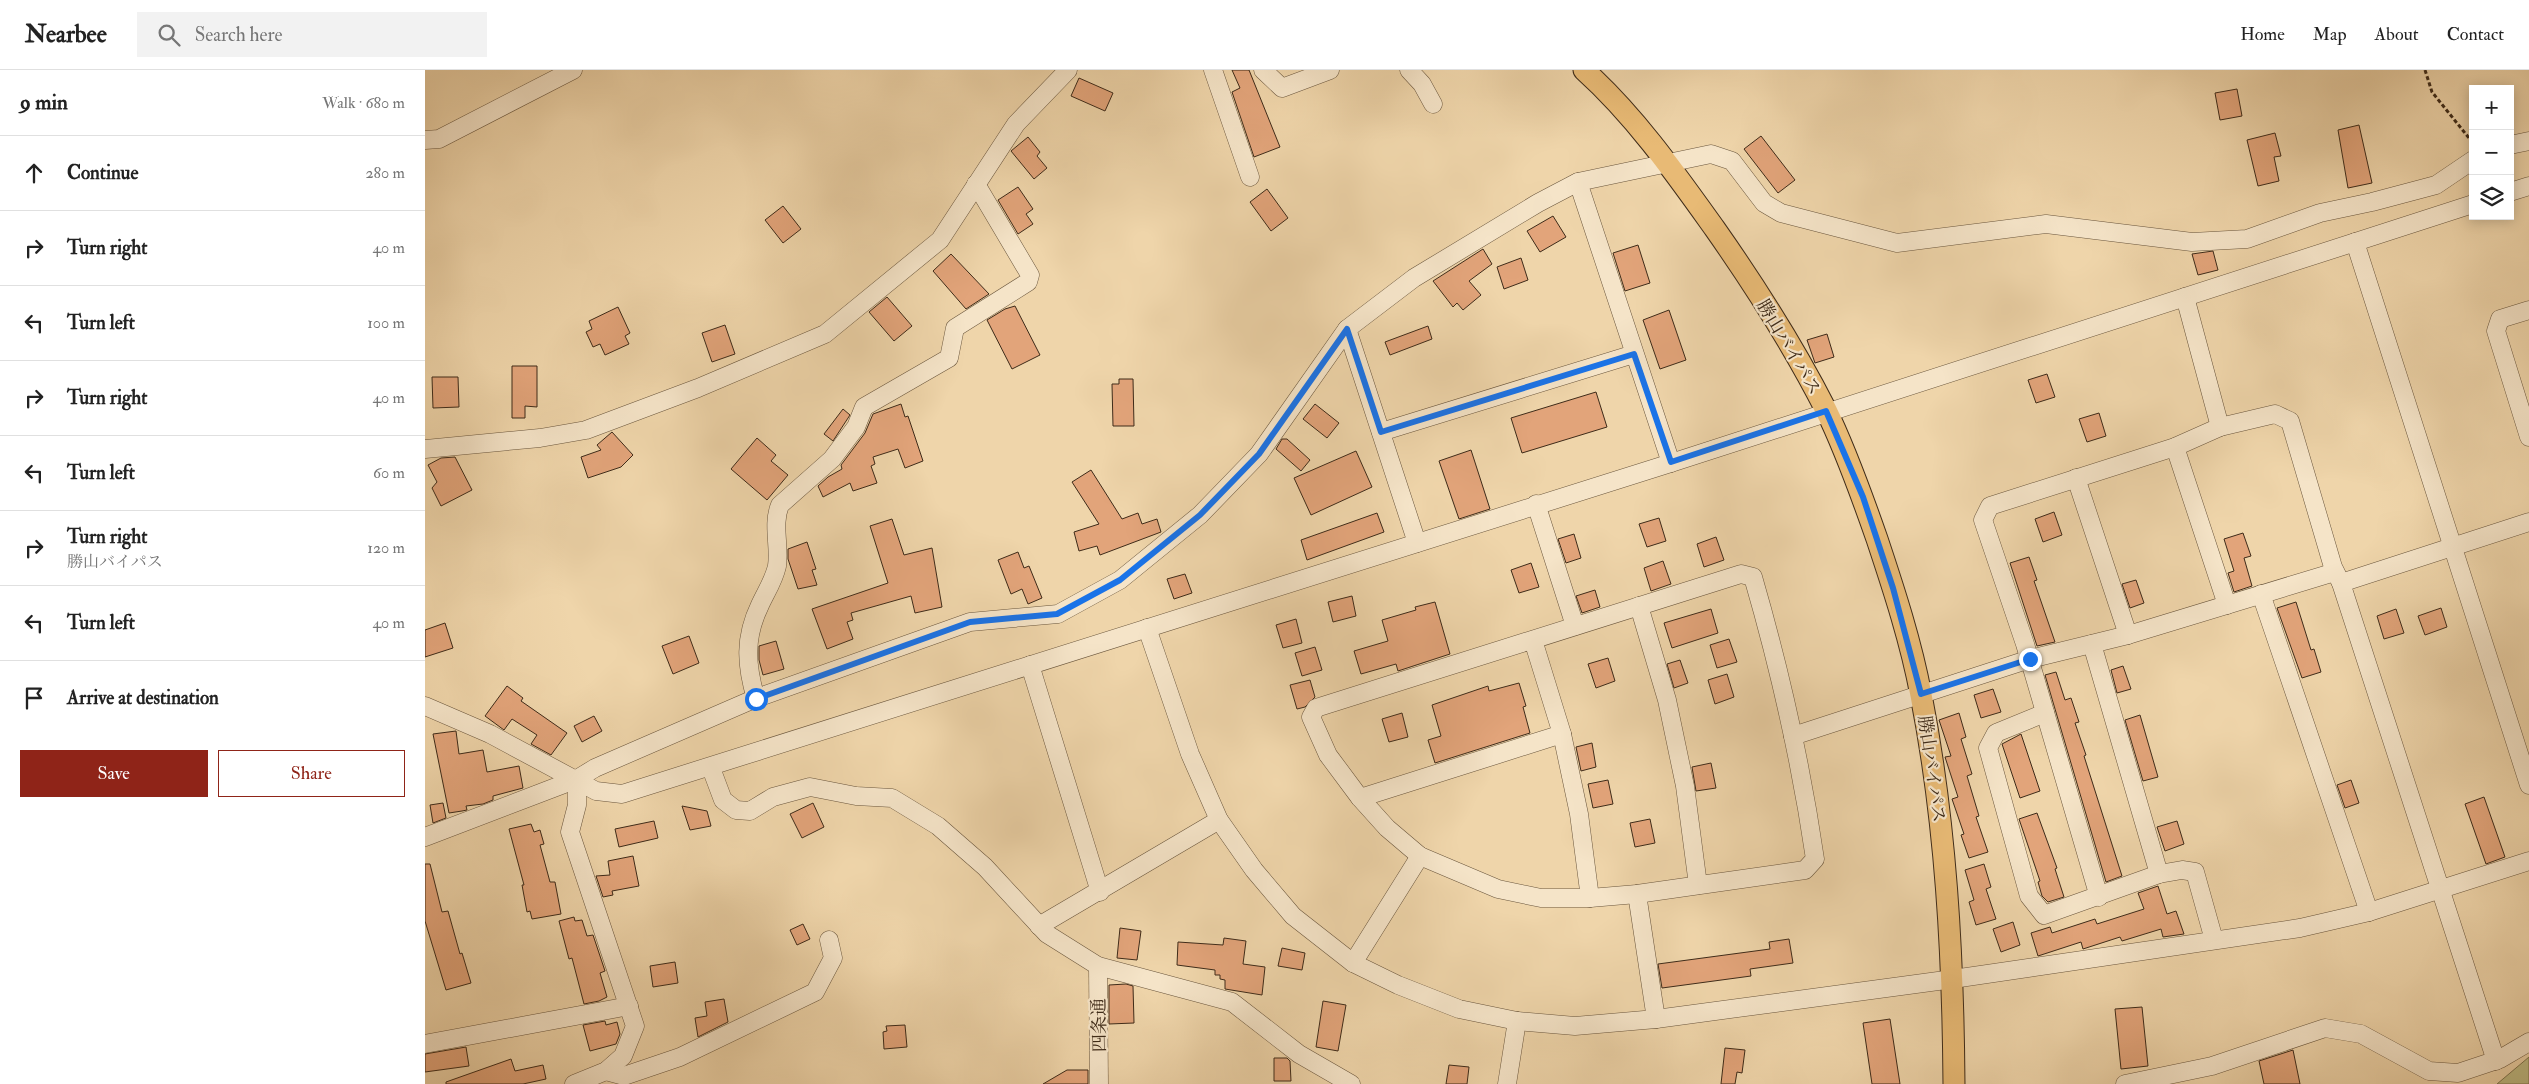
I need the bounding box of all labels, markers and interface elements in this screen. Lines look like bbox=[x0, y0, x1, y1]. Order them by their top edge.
search box bbox=[137, 12, 487, 57]
text: Nearbee bbox=[25, 19, 107, 50]
icon: search bbox=[155, 21, 183, 49]
text: Search here bbox=[195, 23, 282, 47]
text: Home bbox=[2240, 23, 2285, 46]
text: Map bbox=[2313, 23, 2347, 46]
text: About bbox=[2375, 23, 2419, 46]
text: Contact bbox=[2447, 23, 2504, 46]
map controls bbox=[2469, 85, 2514, 220]
button: + bbox=[2469, 85, 2514, 130]
text: 9 min bbox=[20, 89, 68, 116]
text: Walk · 680 m bbox=[322, 93, 405, 113]
button: − bbox=[2469, 130, 2514, 175]
icon: ahead bbox=[20, 159, 48, 187]
text: Continue bbox=[67, 161, 138, 185]
text: 280 m bbox=[365, 163, 405, 183]
button: layers bbox=[2469, 175, 2514, 220]
icon: right bbox=[20, 234, 48, 262]
text: Turn right bbox=[67, 236, 147, 260]
text: 40 m bbox=[372, 238, 405, 258]
street label: 勝山バイパス bbox=[1751, 295, 1826, 399]
icon: left bbox=[20, 309, 48, 337]
text: Turn left bbox=[67, 311, 135, 335]
text: 100 m bbox=[367, 313, 405, 333]
icon: right bbox=[20, 384, 48, 412]
text: Turn right bbox=[67, 386, 147, 410]
text: 40 m bbox=[372, 388, 405, 408]
icon: left bbox=[20, 459, 48, 487]
text: Turn left bbox=[67, 461, 135, 485]
text: 60 m bbox=[373, 463, 405, 483]
text: Turn right bbox=[67, 525, 147, 549]
icon: right bbox=[20, 534, 48, 562]
text: 120 m bbox=[367, 538, 405, 558]
text: 勝山バイパス bbox=[67, 552, 163, 572]
icon: left bbox=[20, 609, 48, 637]
text: Turn left bbox=[67, 611, 135, 635]
text: 40 m bbox=[372, 613, 405, 633]
route end bbox=[2019, 648, 2042, 671]
icon: arrive bbox=[20, 684, 48, 712]
text: Arrive at destination bbox=[67, 686, 219, 710]
route start bbox=[745, 688, 768, 711]
street label: 勝山バイパス bbox=[1913, 714, 1950, 824]
button: Save bbox=[20, 750, 208, 797]
button: Share bbox=[218, 750, 405, 797]
street label: 四条通 bbox=[1088, 998, 1111, 1052]

